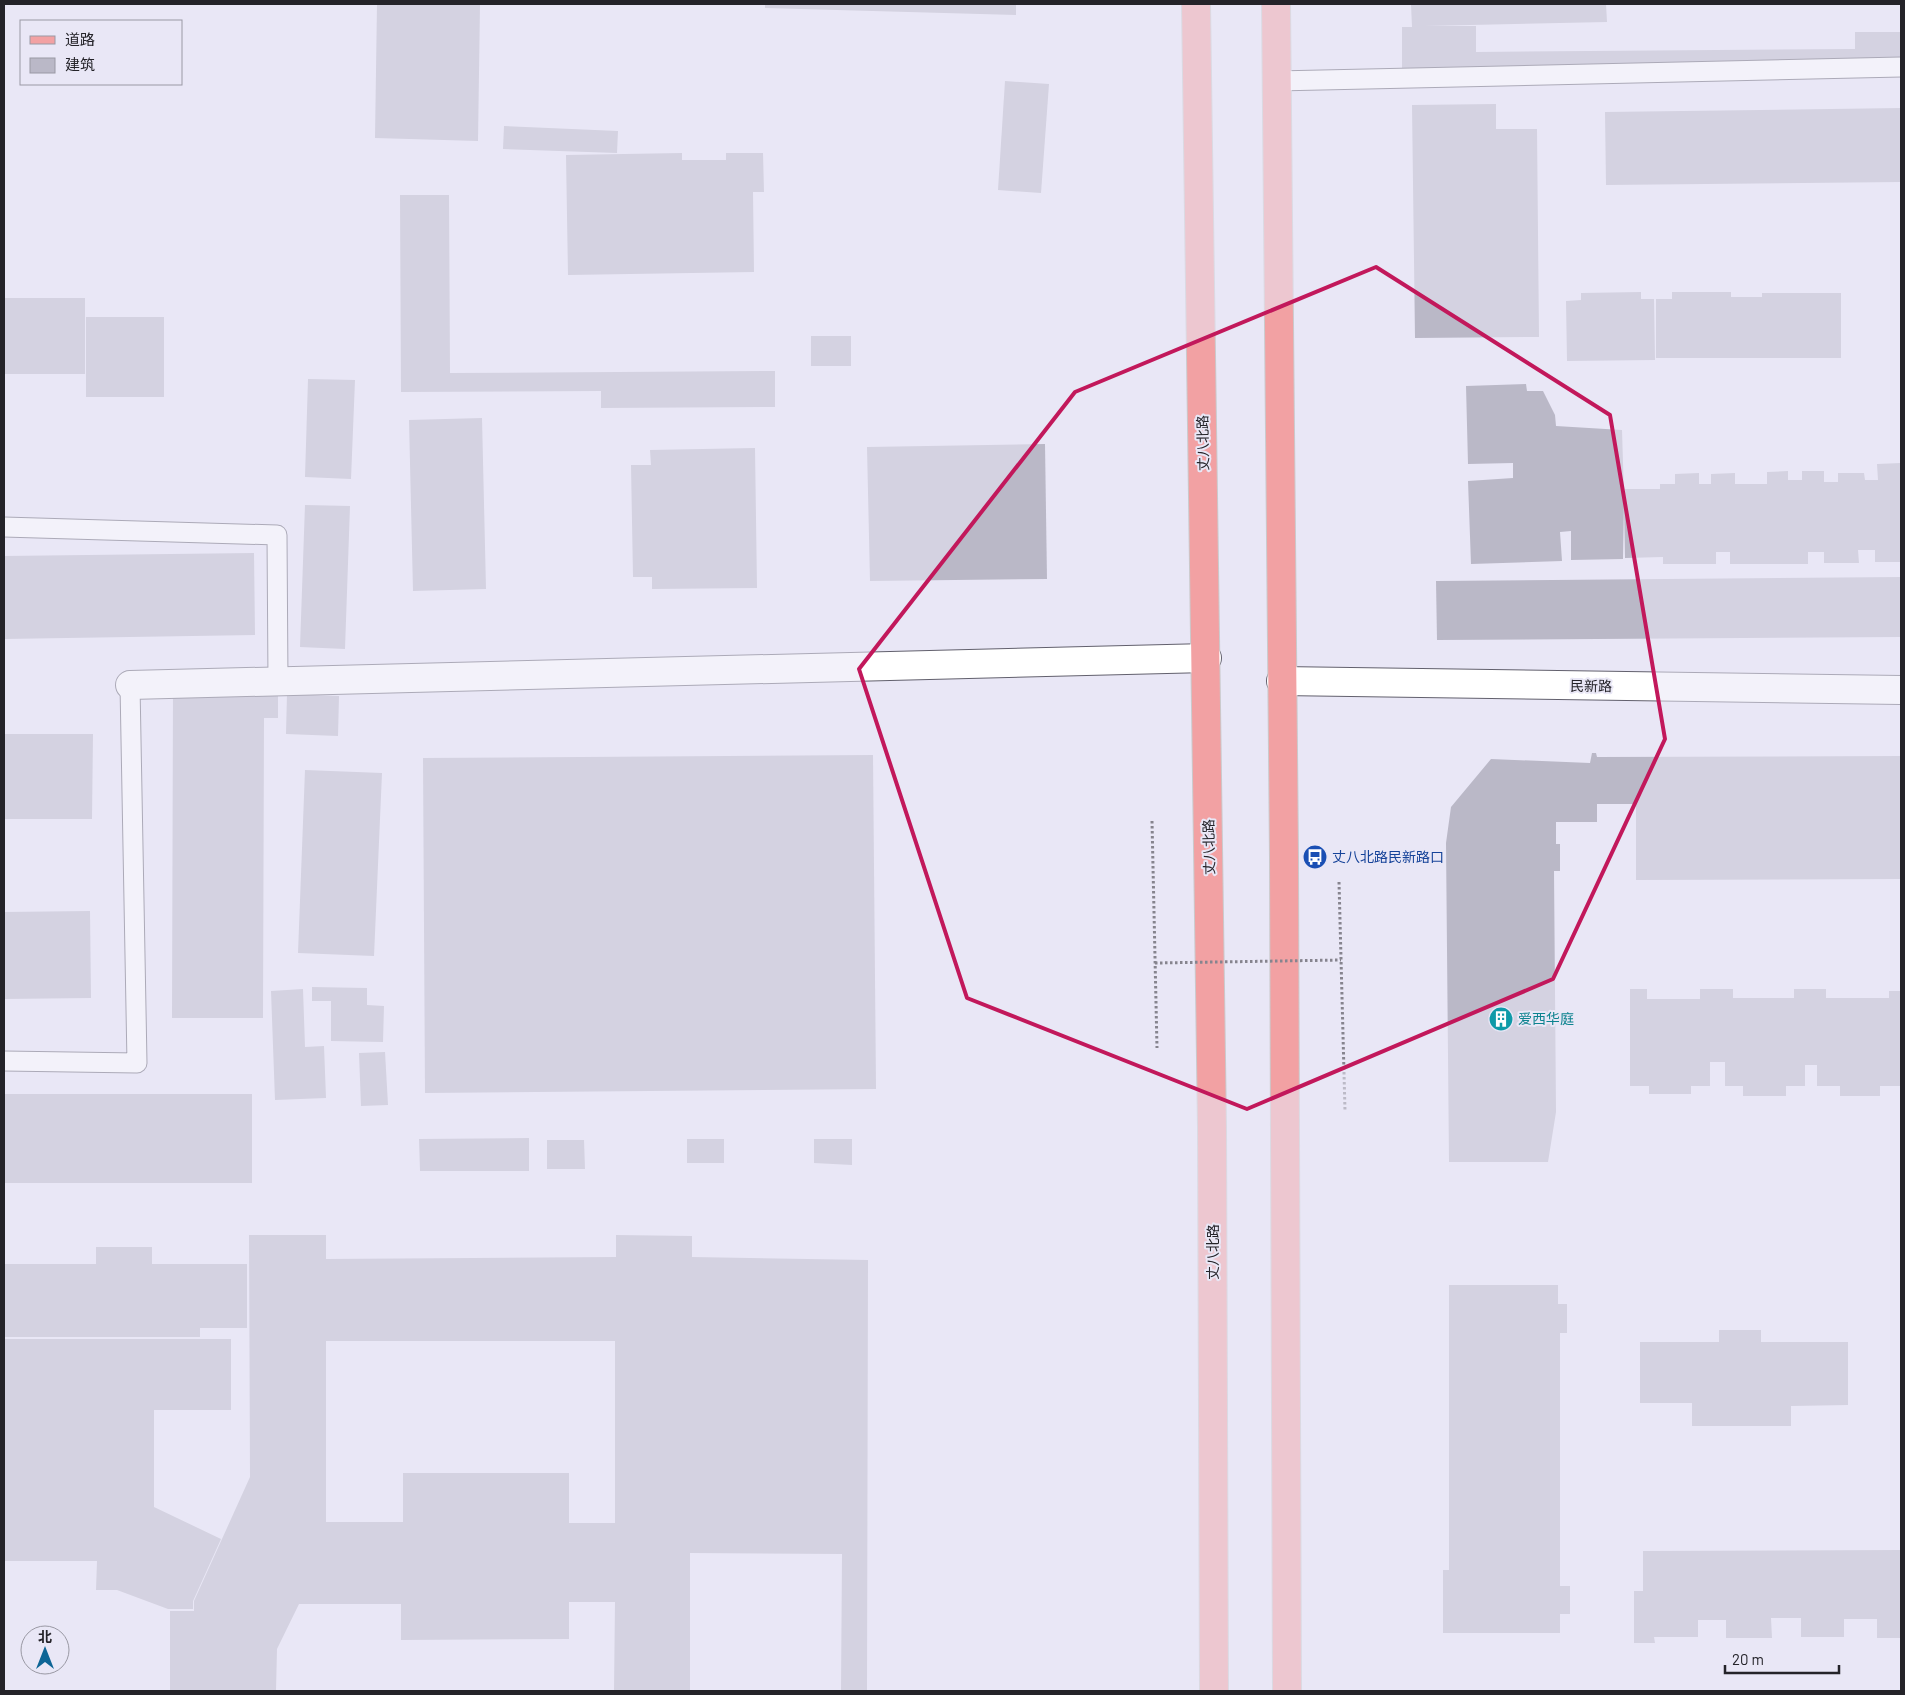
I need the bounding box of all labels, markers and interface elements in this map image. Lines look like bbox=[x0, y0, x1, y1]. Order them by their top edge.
legend bbox=[20, 20, 182, 85]
text: 道路 bbox=[65, 30, 95, 48]
text: 建筑 bbox=[65, 55, 95, 73]
street label: 丈八北路 bbox=[1194, 415, 1211, 471]
street label: 民新路 bbox=[1570, 677, 1612, 694]
street label: 丈八北路 bbox=[1200, 819, 1217, 875]
bus stop icon: 丈八北路民新路口 bbox=[1302, 844, 1328, 870]
place label: 丈八北路民新路口 bbox=[1332, 848, 1444, 865]
building icon: 爱西华庭 bbox=[1488, 1006, 1514, 1032]
place label: 爱西华庭 bbox=[1518, 1010, 1574, 1027]
street label: 丈八北路 bbox=[1204, 1224, 1221, 1280]
north arrow bbox=[20, 1625, 70, 1675]
text: 北 bbox=[38, 1628, 52, 1645]
scale bar bbox=[1725, 1642, 1839, 1674]
text: 20 m bbox=[1732, 1650, 1764, 1668]

